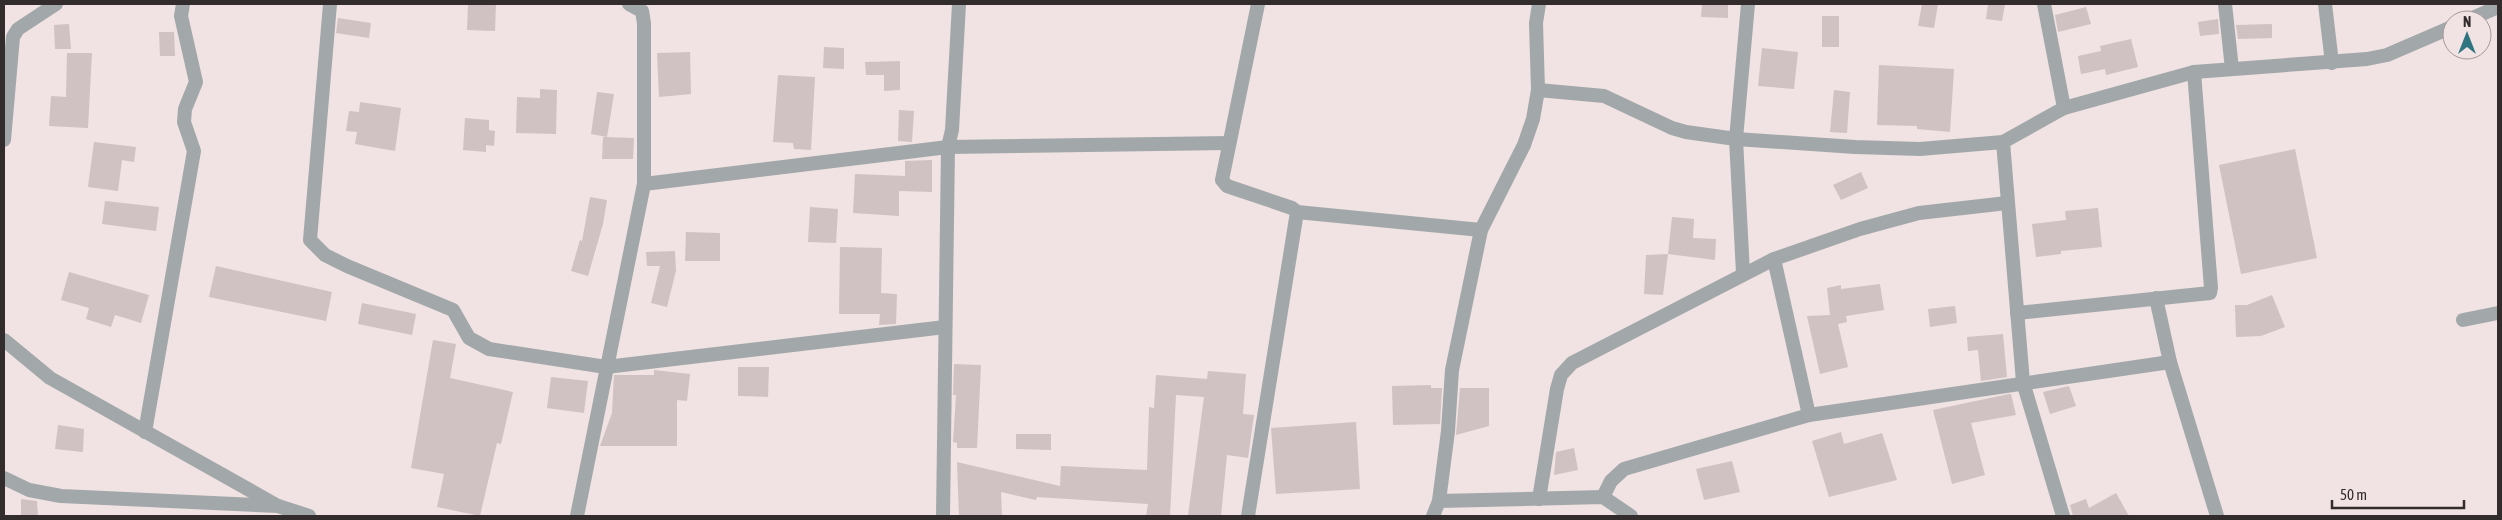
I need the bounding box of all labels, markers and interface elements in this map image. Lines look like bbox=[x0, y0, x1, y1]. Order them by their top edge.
north arrow bbox=[2442, 10, 2492, 60]
text: N bbox=[2463, 14, 2471, 30]
scale bar bbox=[2332, 478, 2464, 510]
text: 50 m bbox=[2340, 486, 2367, 503]

